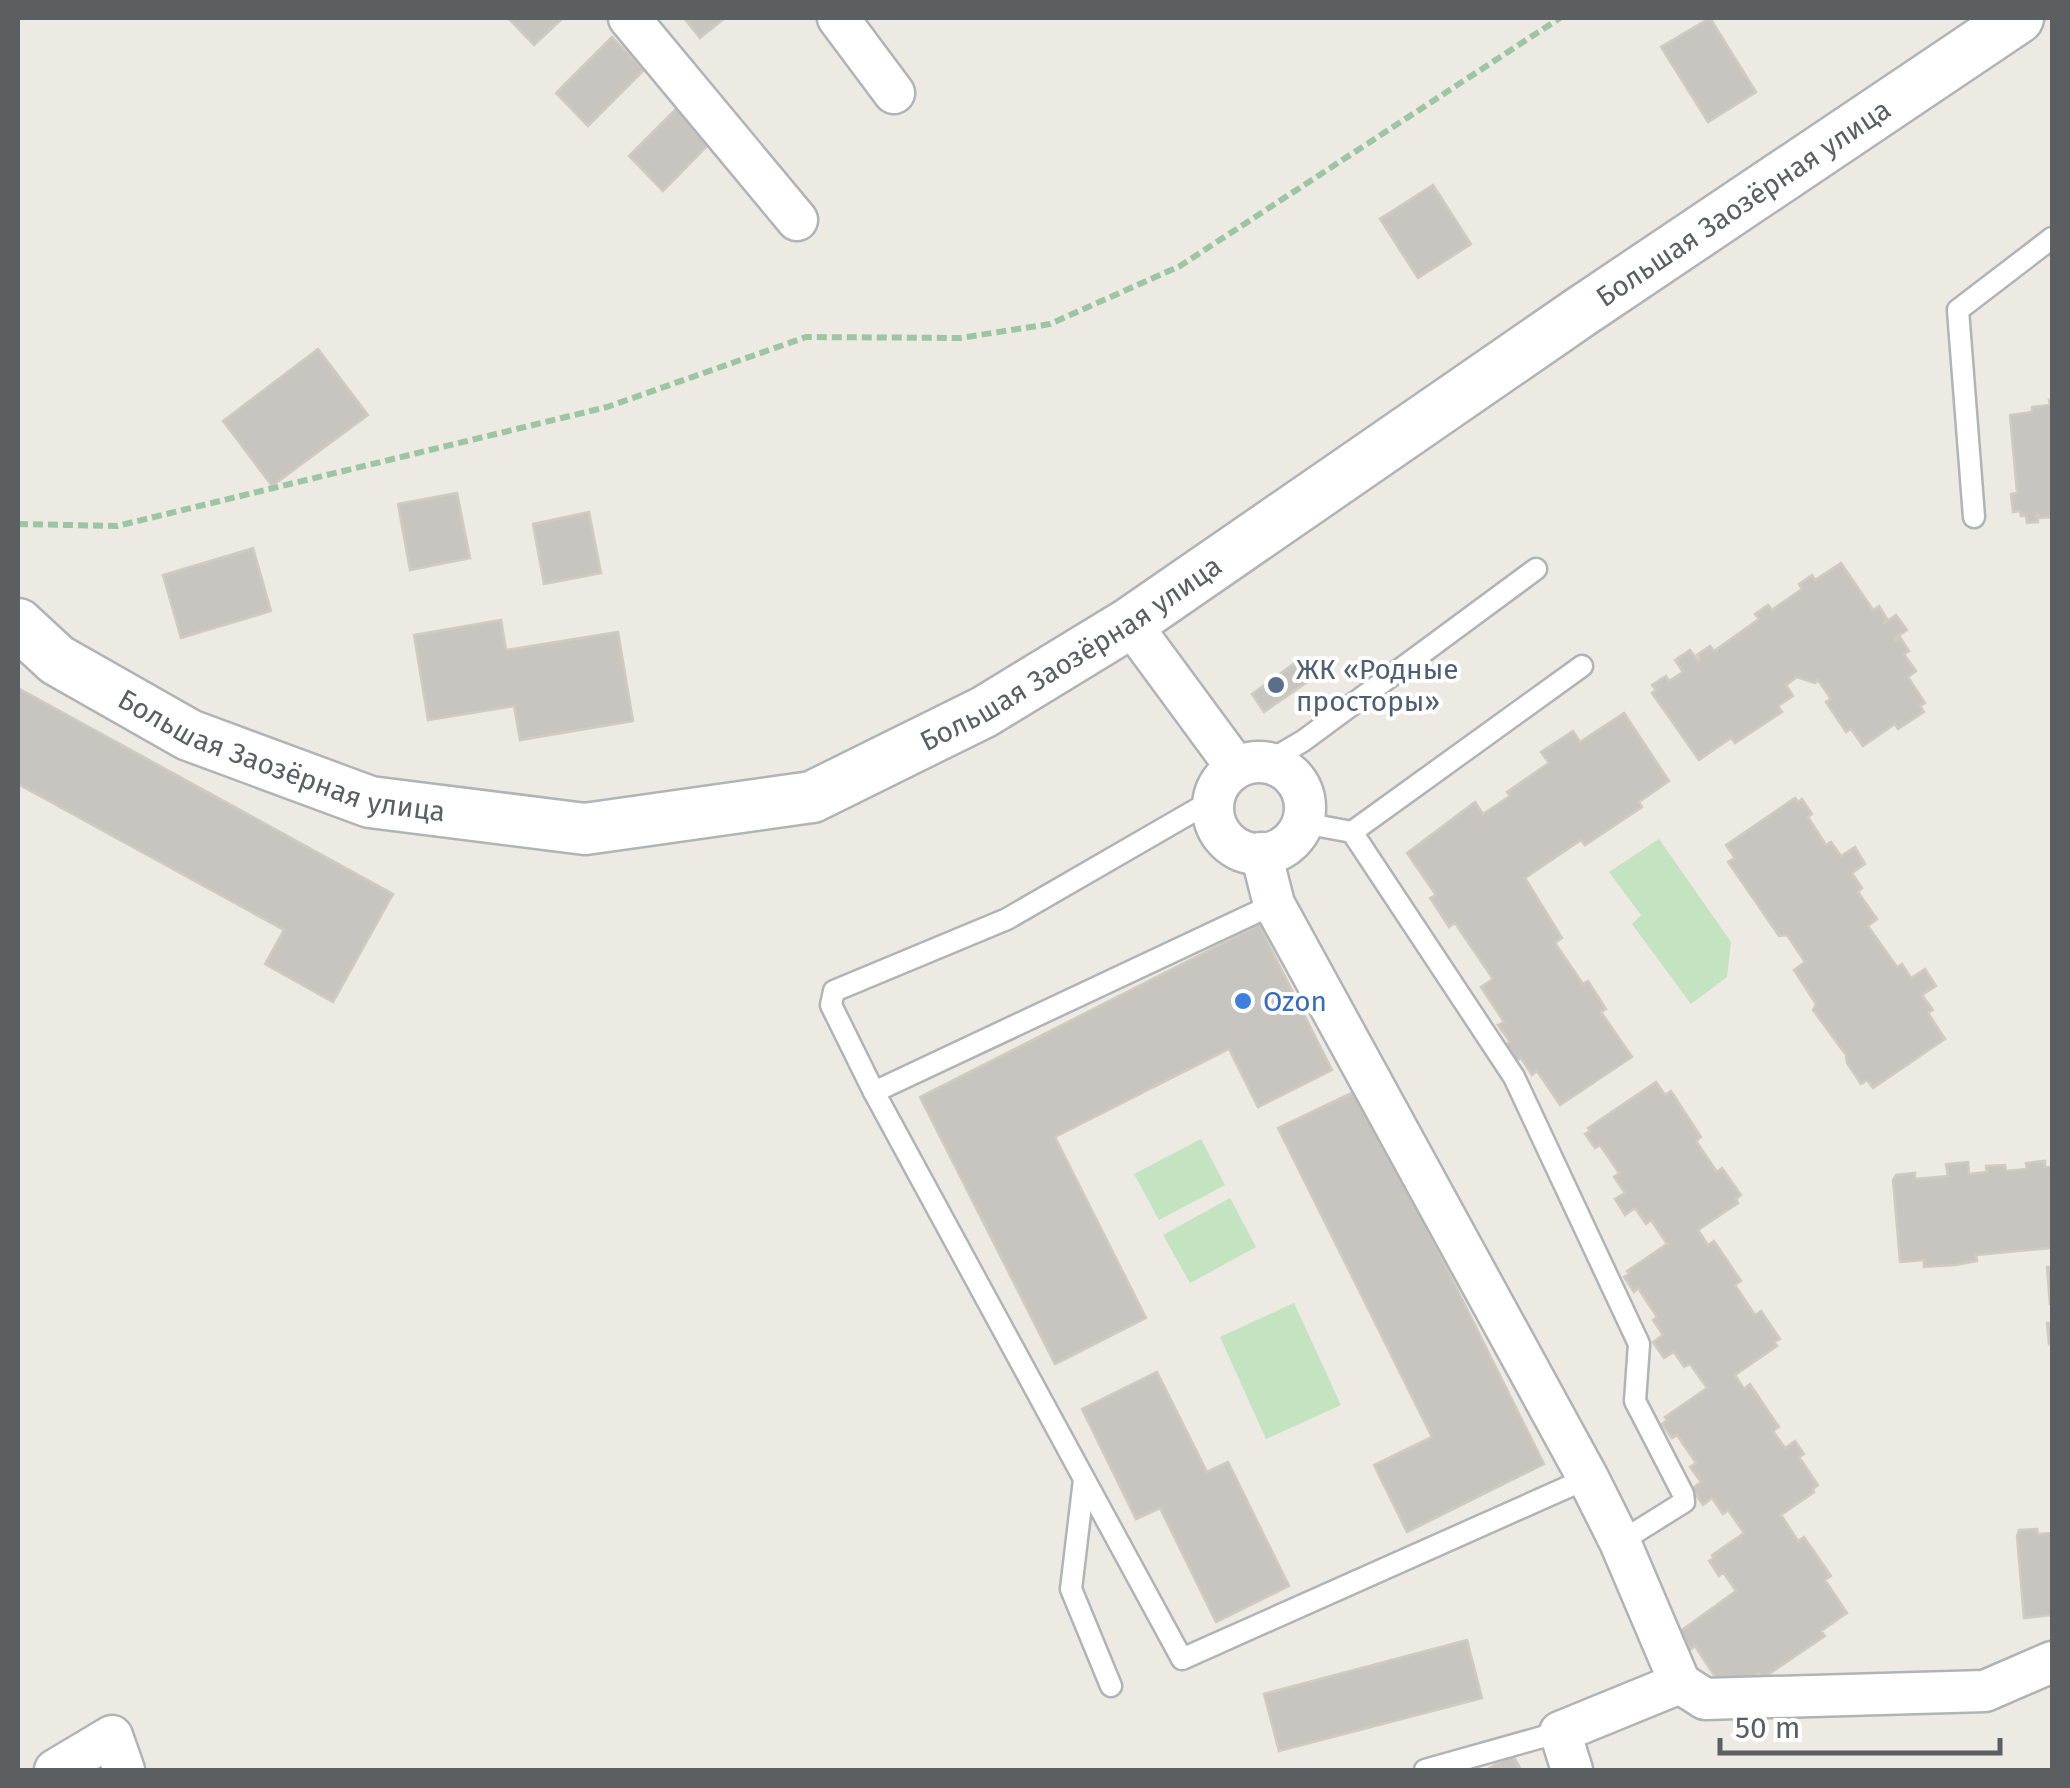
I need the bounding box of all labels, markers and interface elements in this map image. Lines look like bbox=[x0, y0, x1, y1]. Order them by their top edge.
street label: Большая Заозёрная улица bbox=[1590, 93, 1897, 314]
street label: Большая Заозёрная улица bbox=[915, 549, 1228, 758]
place label: ЖК «Родные просторы» bbox=[1296, 653, 1459, 718]
marker: ЖК «Родные просторы» bbox=[1265, 674, 1287, 696]
street label: Большая Заозёрная улица bbox=[112, 682, 447, 828]
place label: Ozon bbox=[1263, 985, 1327, 1018]
marker: Ozon bbox=[1232, 990, 1254, 1012]
scale bar bbox=[1720, 1693, 2000, 1755]
text: 50 m bbox=[1735, 1710, 1800, 1746]

